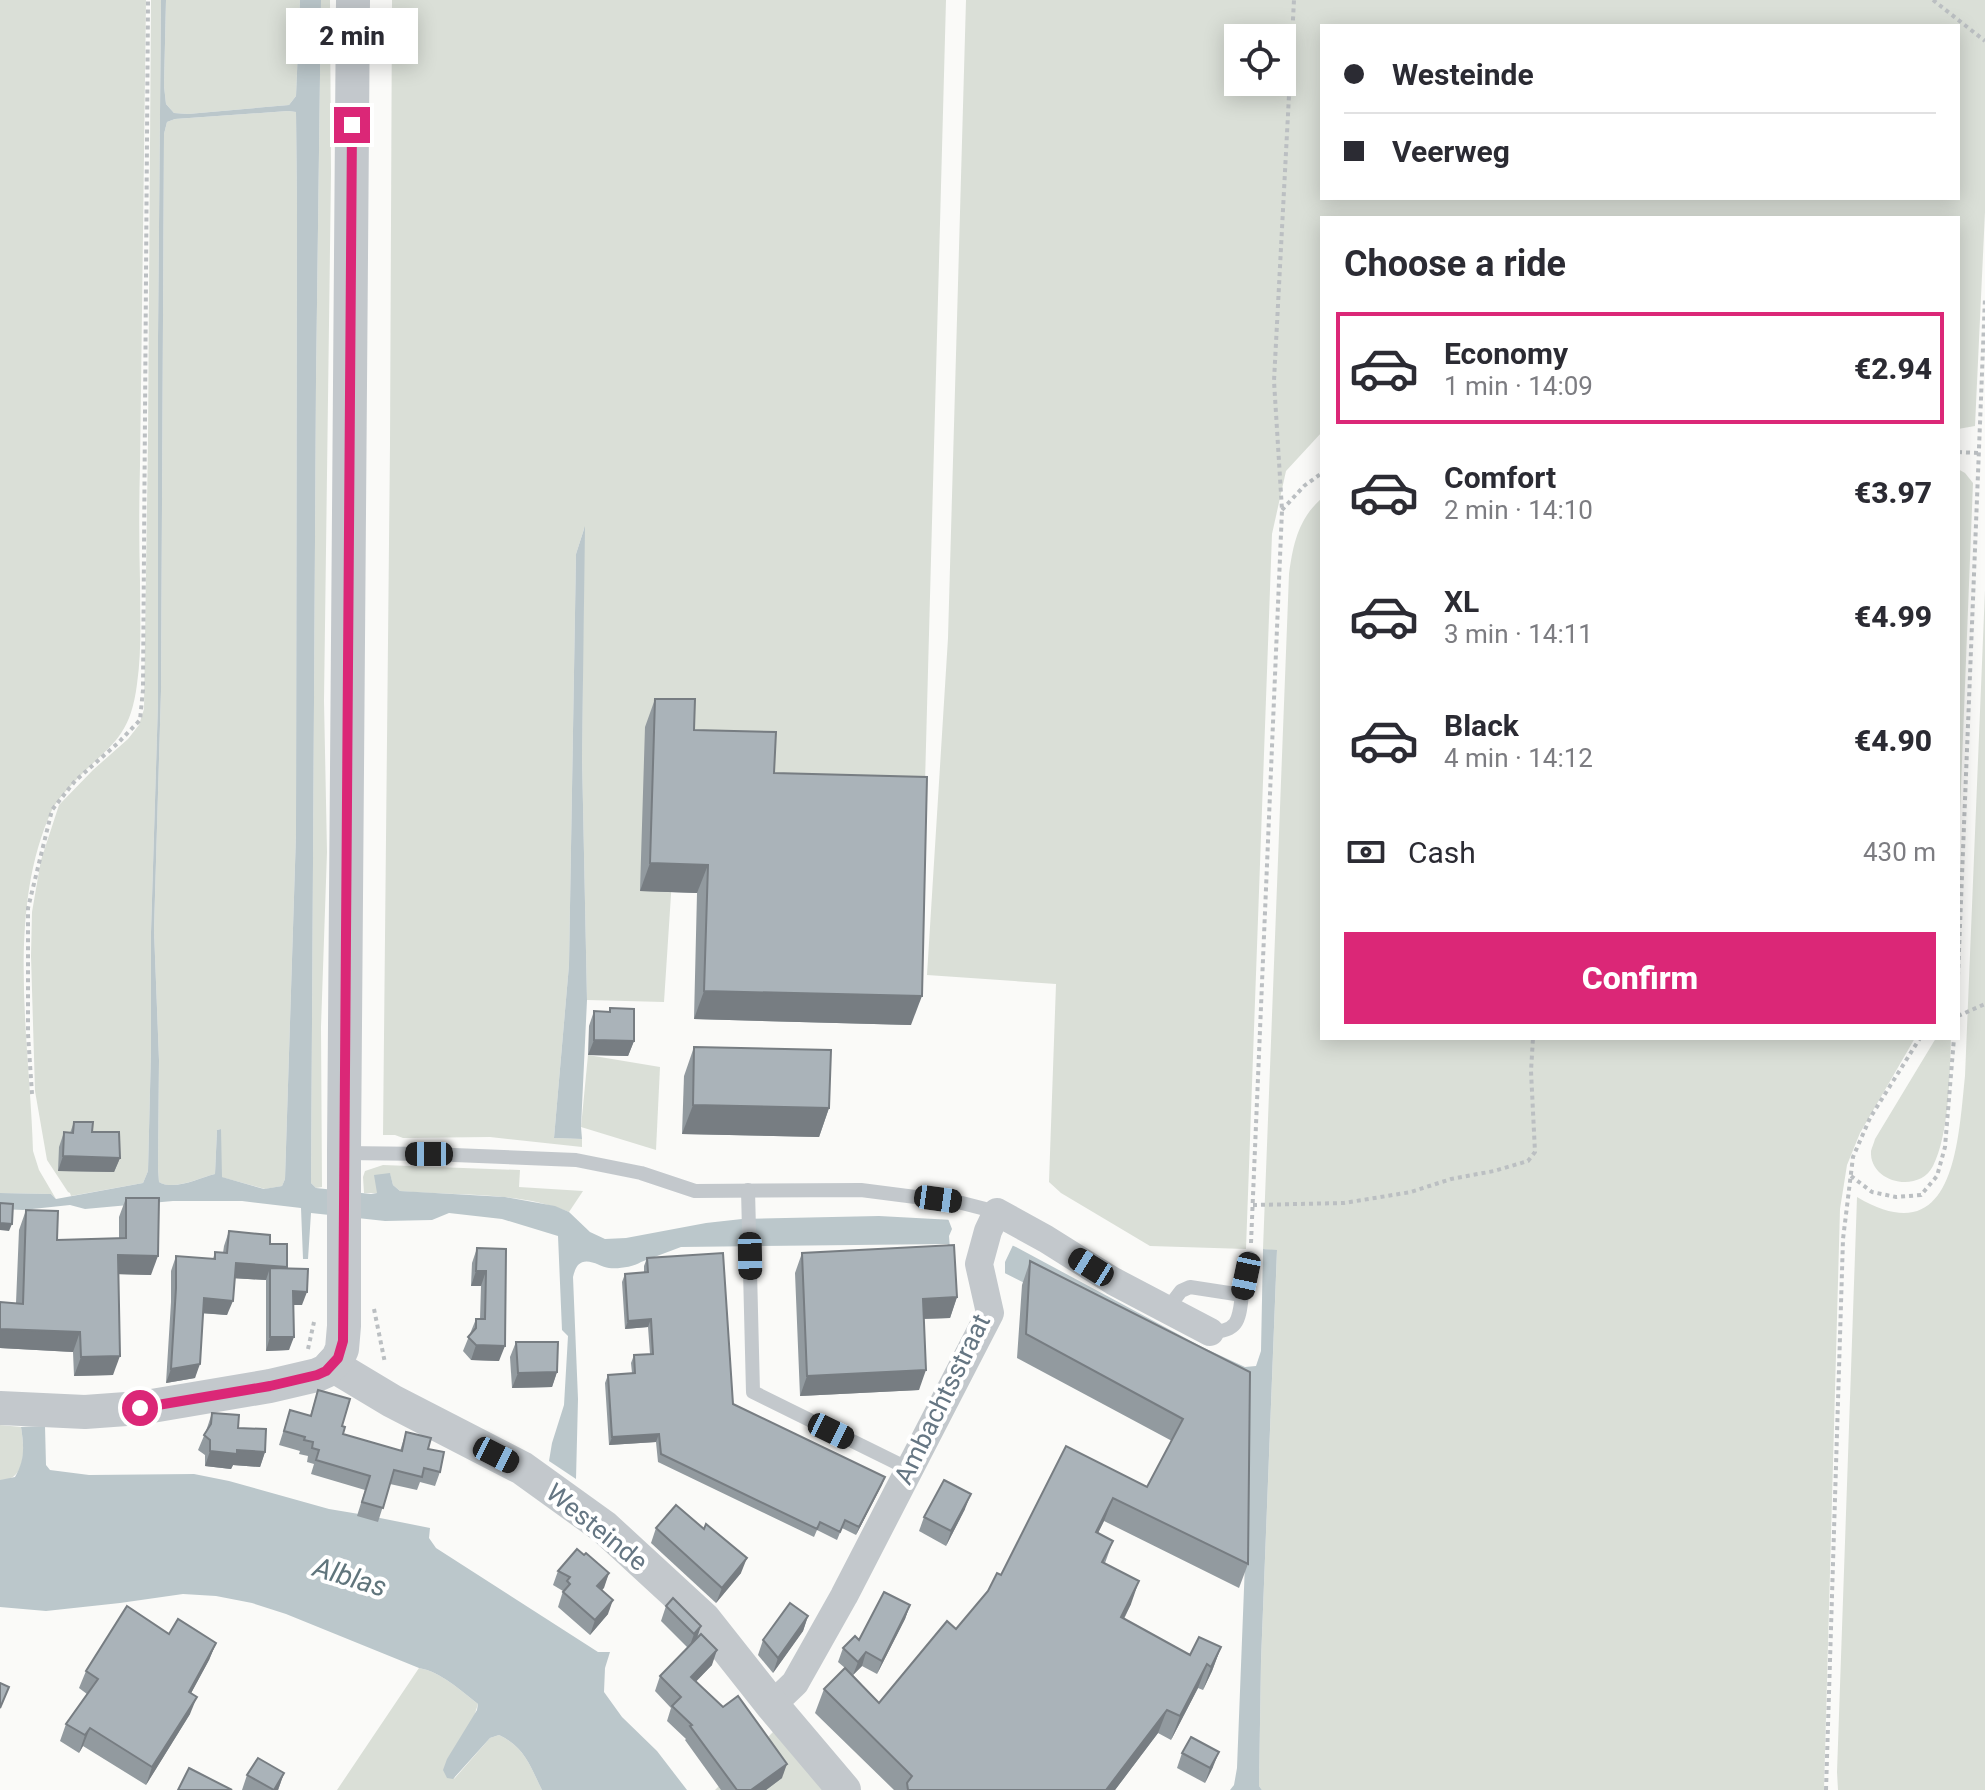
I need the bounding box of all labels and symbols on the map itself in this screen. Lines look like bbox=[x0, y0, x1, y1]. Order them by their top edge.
callout: 2 min bbox=[286, 9, 418, 65]
route end bbox=[334, 107, 370, 143]
car bbox=[405, 1142, 453, 1166]
car bbox=[913, 1184, 963, 1214]
car bbox=[738, 1232, 762, 1280]
car bbox=[1064, 1244, 1118, 1290]
car bbox=[1229, 1250, 1263, 1302]
street label: Ambachtsstraat bbox=[888, 1309, 996, 1489]
route start bbox=[122, 1390, 158, 1426]
car bbox=[804, 1410, 858, 1452]
car bbox=[469, 1433, 523, 1477]
street label: Westeinde bbox=[540, 1477, 654, 1577]
water label: Alblas bbox=[307, 1550, 391, 1604]

